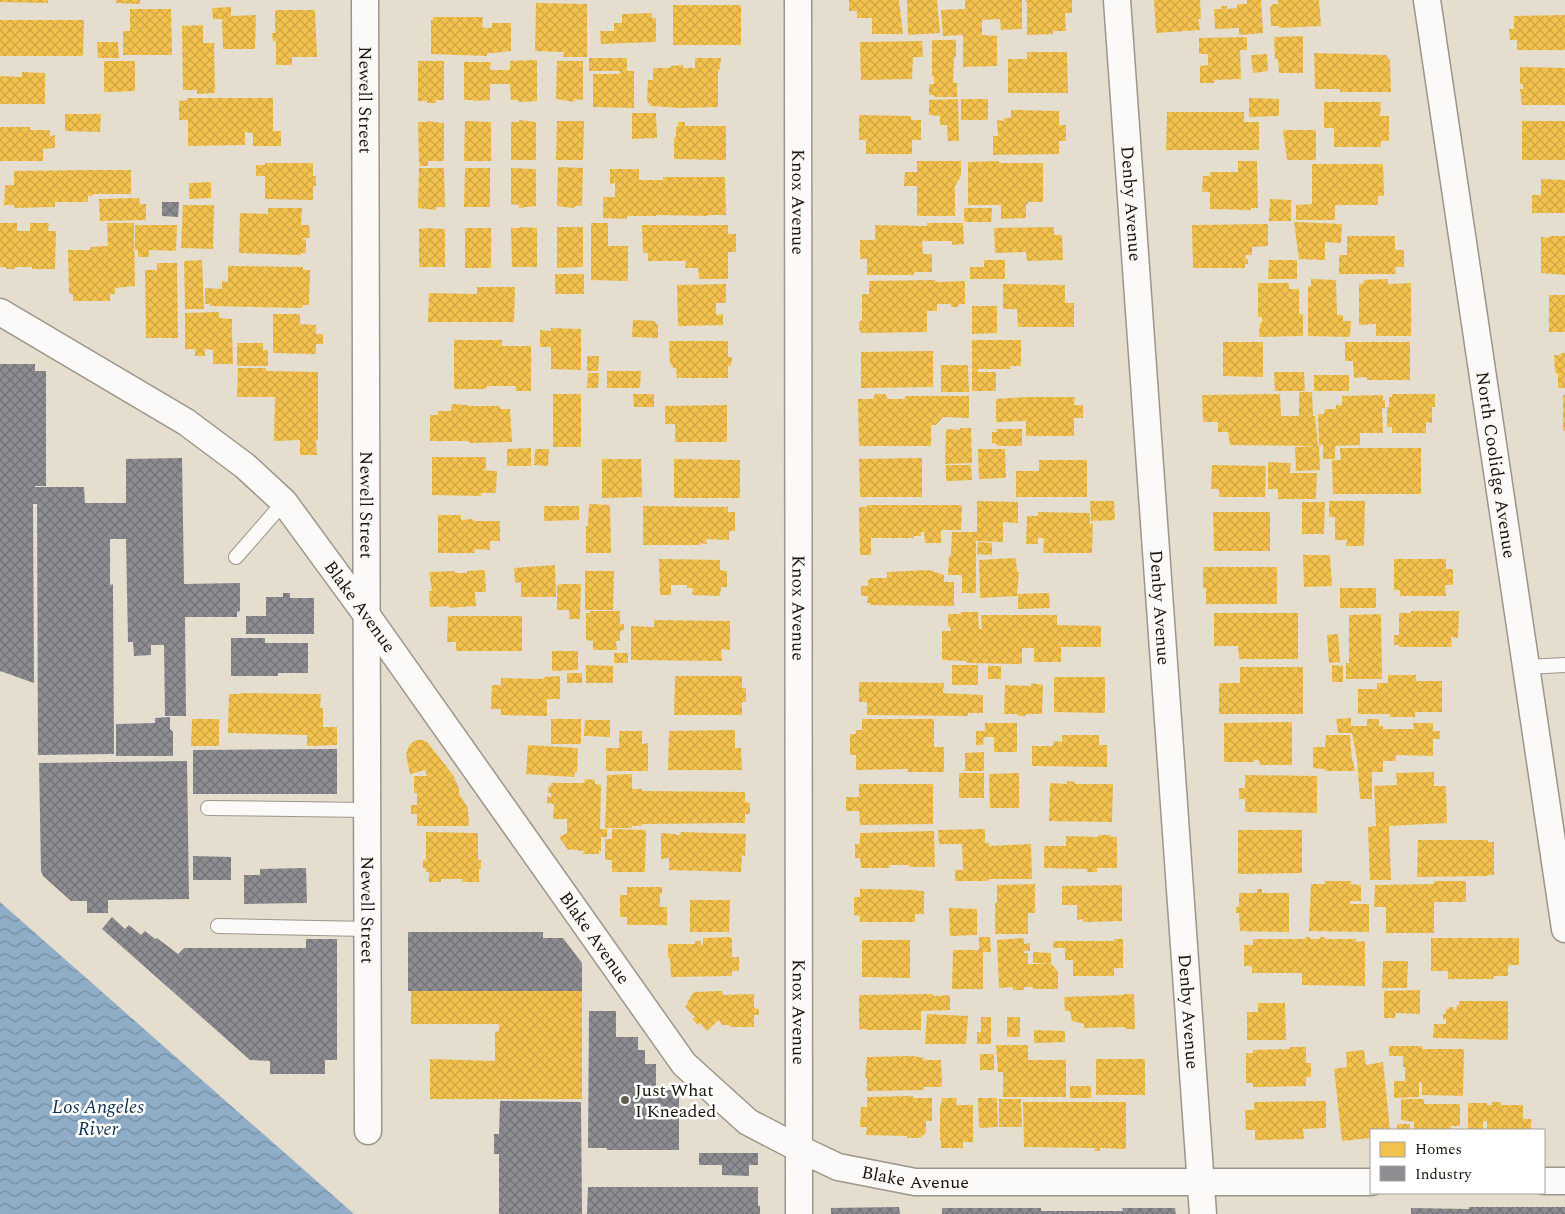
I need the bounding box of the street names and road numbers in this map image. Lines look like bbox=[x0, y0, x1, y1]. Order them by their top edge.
street label: Newell Street bbox=[351, 46, 378, 154]
street label: Denby Avenue bbox=[1113, 145, 1148, 262]
street label: Knox Avenue bbox=[784, 149, 811, 255]
street label: North Coolidge Avenue bbox=[1468, 370, 1523, 560]
street label: Newell Street bbox=[352, 451, 379, 559]
street label: Denby Avenue bbox=[1142, 549, 1177, 666]
street label: Blake Avenue bbox=[317, 555, 402, 658]
street label: Knox Avenue bbox=[784, 555, 812, 661]
street label: Newell Street bbox=[353, 856, 381, 964]
street label: Blake Avenue bbox=[552, 886, 637, 990]
street label: Denby Avenue bbox=[1171, 953, 1206, 1070]
street label: Knox Avenue bbox=[785, 959, 812, 1065]
street label: Blake Avenue bbox=[859, 1159, 969, 1196]

